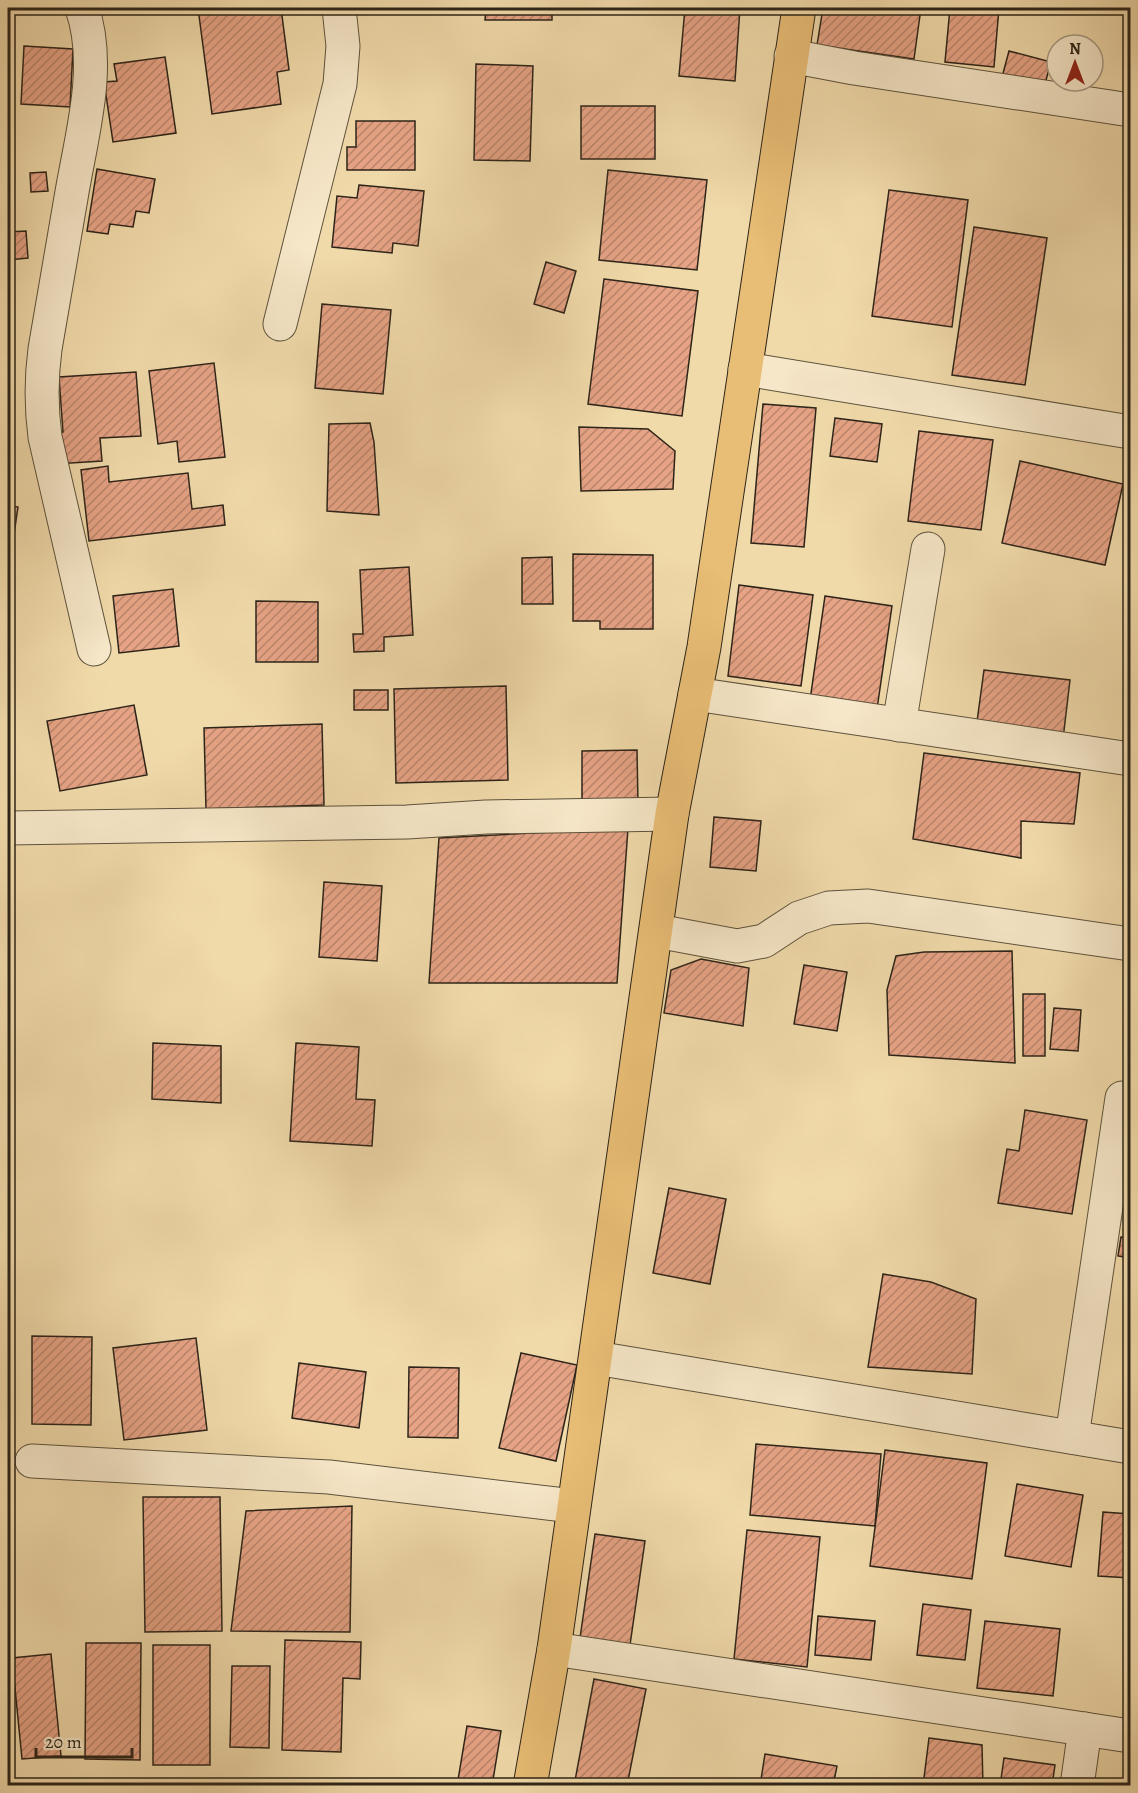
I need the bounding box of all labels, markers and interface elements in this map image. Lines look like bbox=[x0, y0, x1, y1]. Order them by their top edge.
north arrow bbox=[1045, 33, 1105, 93]
text: N bbox=[1069, 38, 1081, 60]
scale bar bbox=[36, 1721, 132, 1759]
text: 20 m bbox=[45, 1730, 82, 1754]

